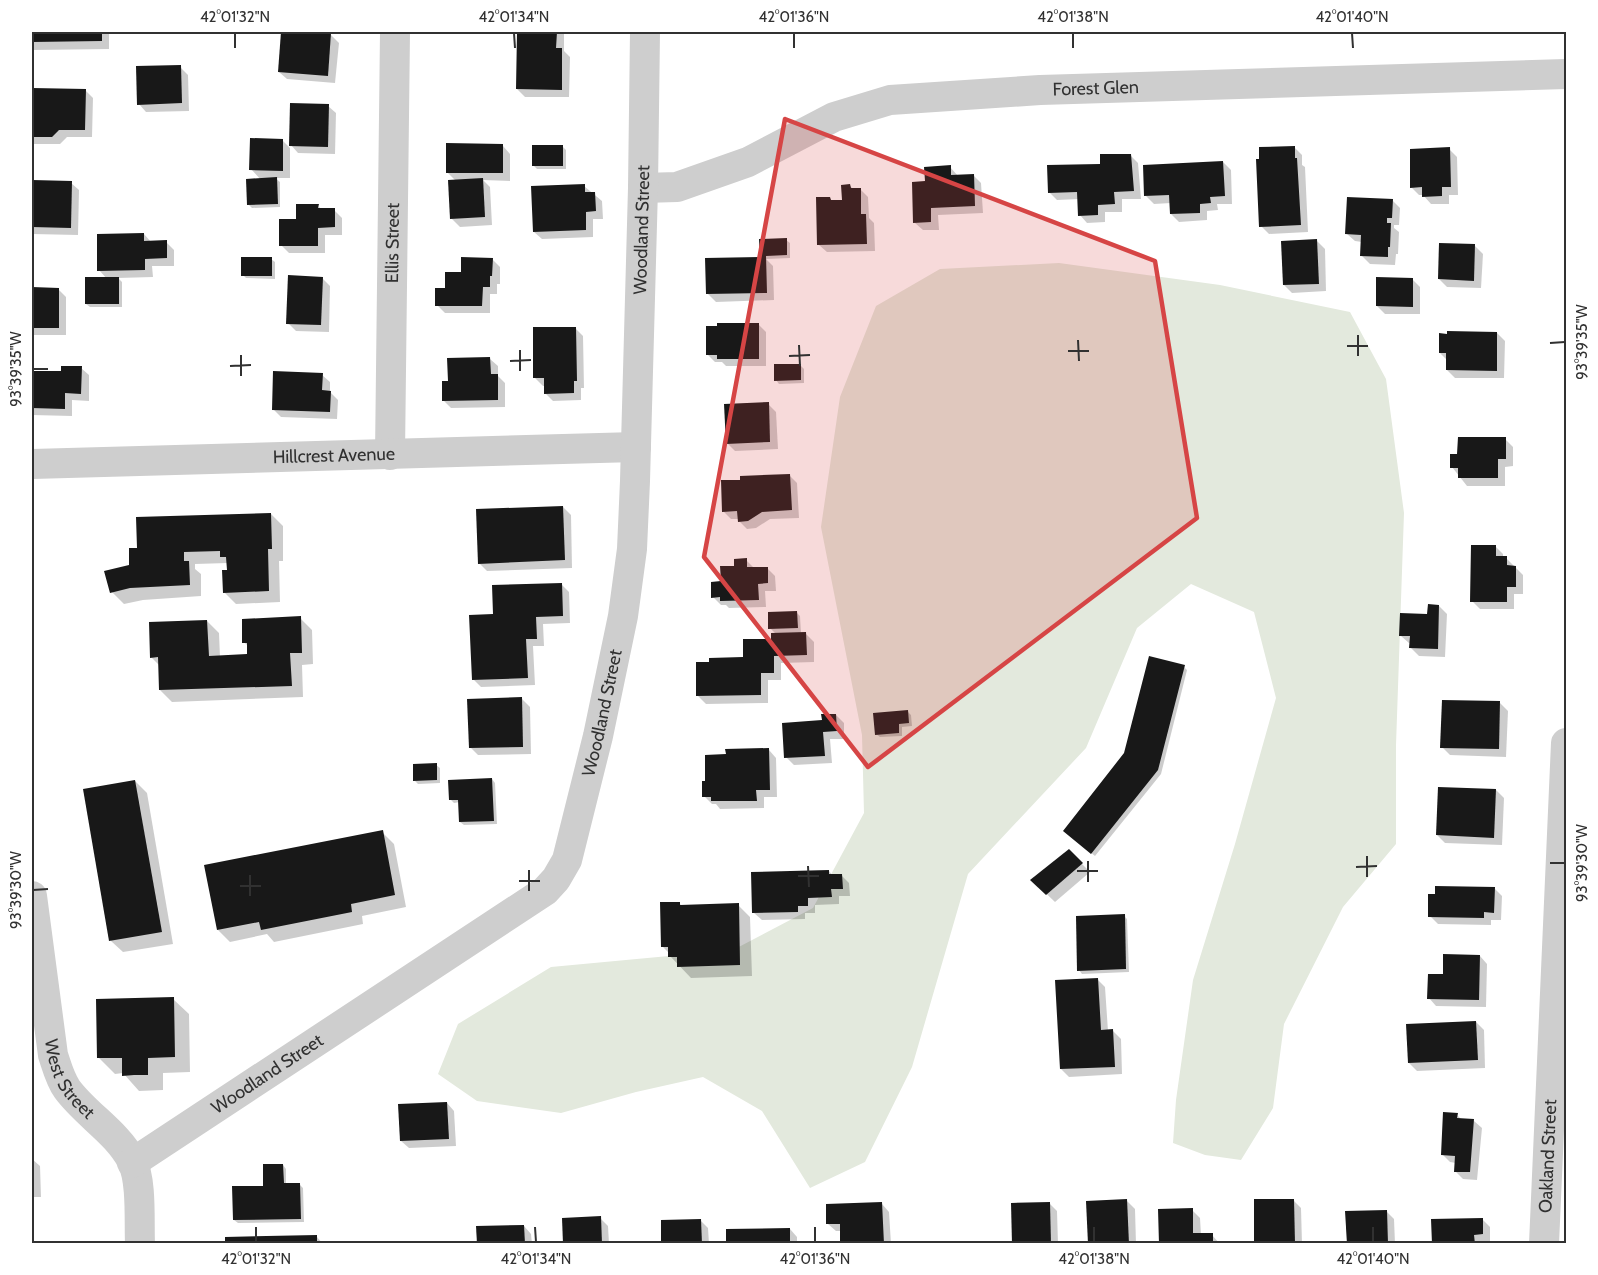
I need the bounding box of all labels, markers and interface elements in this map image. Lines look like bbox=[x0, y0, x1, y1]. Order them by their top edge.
text: 42°01'32"N bbox=[200, 8, 270, 26]
text: 42°01'34"N bbox=[479, 8, 549, 26]
text: 42°01'36"N bbox=[759, 8, 829, 26]
text: 42°01'38"N bbox=[1037, 8, 1109, 26]
text: 42°01'40"N bbox=[1315, 8, 1389, 26]
street label: Forest Glen bbox=[1052, 76, 1139, 101]
street label: Woodland Street bbox=[629, 165, 654, 295]
street label: Ellis Street bbox=[381, 203, 404, 283]
text: 93°39'35"W bbox=[1573, 303, 1591, 380]
text: 93°39'35"W bbox=[7, 330, 25, 407]
street label: Hillcrest Avenue bbox=[272, 443, 395, 468]
street label: Woodland Street bbox=[577, 647, 627, 779]
text: 93°39'30"W bbox=[1573, 823, 1591, 902]
text: 93°39'30"W bbox=[7, 850, 25, 929]
street label: Woodland Street bbox=[207, 1029, 327, 1119]
street label: West Street bbox=[40, 1038, 99, 1124]
street label: Oakland Street bbox=[1534, 1099, 1561, 1213]
text: 42°01'32"N bbox=[221, 1250, 291, 1268]
text: 42°01'34"N bbox=[501, 1250, 571, 1268]
text: 42°01'36"N bbox=[780, 1250, 850, 1268]
text: 42°01'38"N bbox=[1058, 1250, 1130, 1268]
text: 42°01'40"N bbox=[1336, 1250, 1410, 1268]

